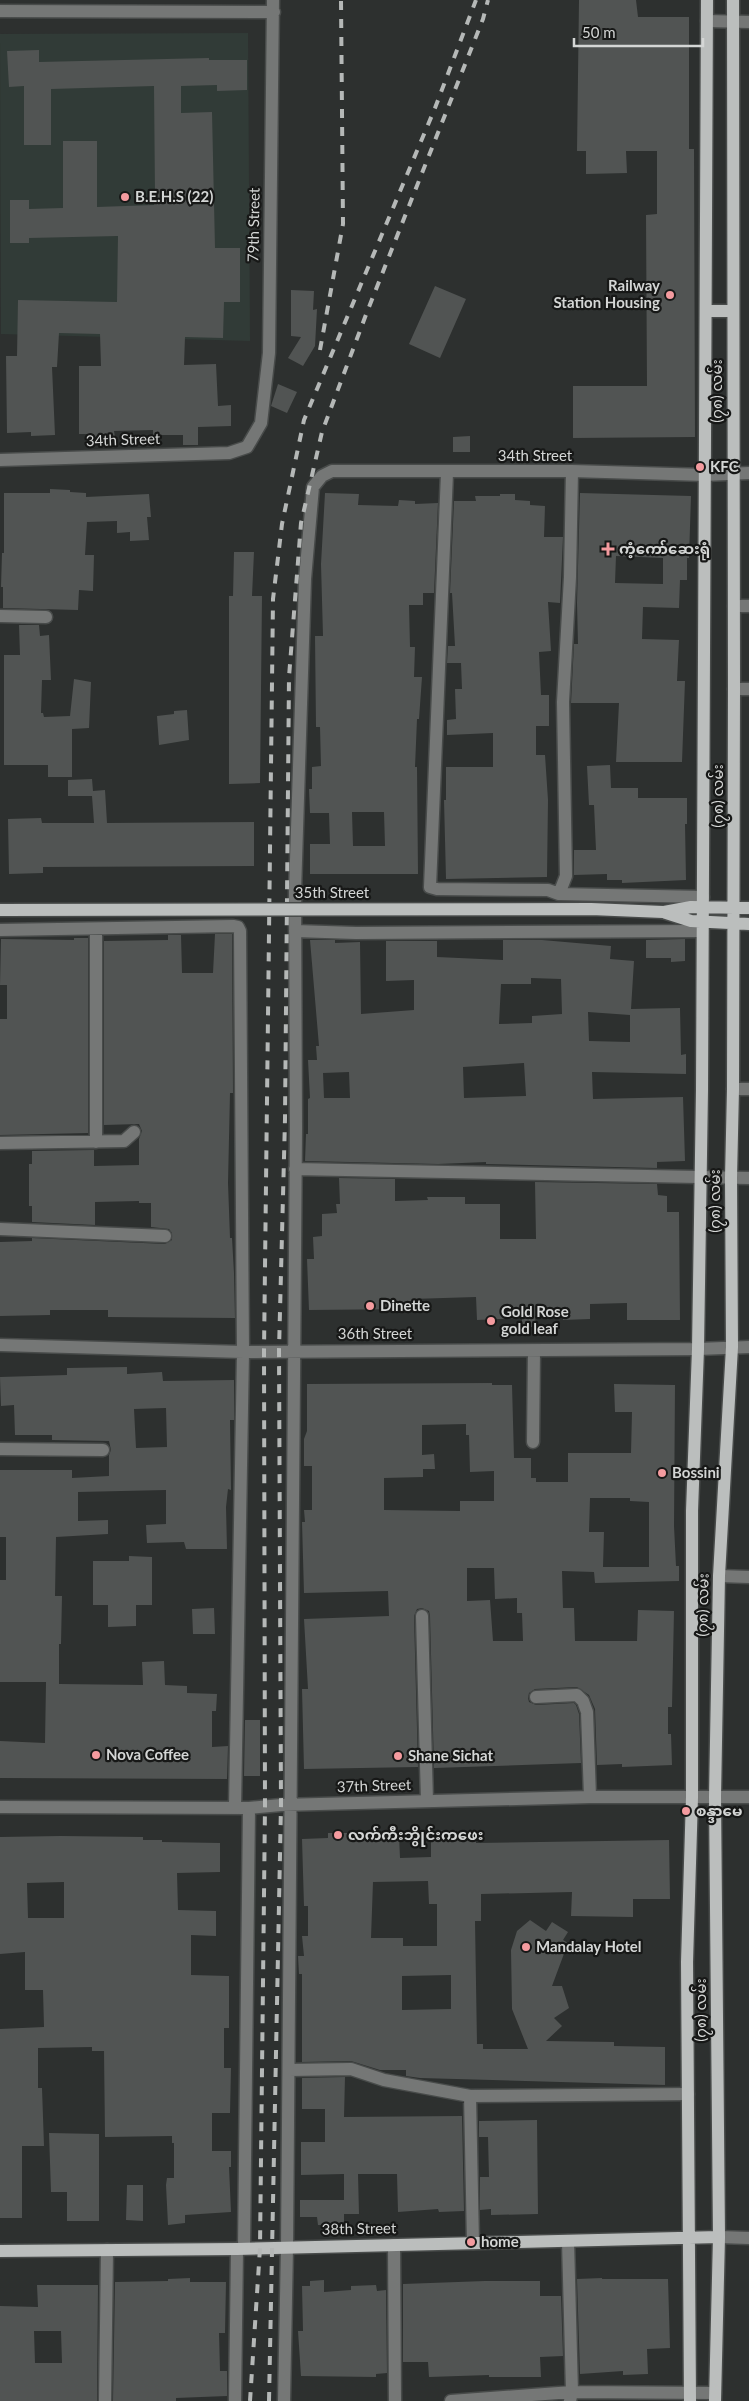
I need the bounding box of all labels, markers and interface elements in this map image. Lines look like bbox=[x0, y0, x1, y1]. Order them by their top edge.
scale bar bbox=[574, 15, 703, 47]
text: 50 m bbox=[582, 23, 616, 41]
place label: B.E.H.S (22) bbox=[135, 187, 213, 205]
street label: 79th Street bbox=[243, 187, 263, 262]
marker: B.E.H.S (22) bbox=[119, 191, 131, 203]
place label: Railway Station Housing bbox=[553, 276, 660, 311]
marker: Railway Station Housing bbox=[664, 289, 676, 301]
street label: (၇၈) လမ်း bbox=[707, 359, 729, 423]
street label: 34th Street bbox=[85, 429, 161, 449]
street label: 34th Street bbox=[498, 446, 573, 464]
place label: KFC bbox=[710, 457, 739, 475]
marker: KFC bbox=[694, 461, 706, 473]
place label: ကံ့ကော်ဆေးရုံ bbox=[619, 539, 710, 561]
marker: ကံ့ကော်ဆေးရုံ bbox=[601, 542, 615, 556]
street label: (၇၈) လမ်း bbox=[708, 764, 730, 828]
street label: 35th Street bbox=[295, 883, 370, 901]
street label: (၇၈) လမ်း bbox=[705, 1169, 727, 1233]
place label: Dinette bbox=[380, 1296, 430, 1314]
marker: Dinette bbox=[364, 1300, 376, 1312]
place label: Gold Rose gold leaf bbox=[501, 1302, 569, 1337]
marker: Gold Rose gold leaf bbox=[485, 1315, 497, 1327]
street label: 36th Street bbox=[338, 1324, 413, 1342]
place label: Bossini bbox=[672, 1463, 720, 1481]
marker: Bossini bbox=[656, 1467, 668, 1479]
street label: (၇၈) လမ်း bbox=[692, 1573, 716, 1637]
place label: Nova Coffee bbox=[106, 1745, 189, 1763]
place label: Shane Sichat bbox=[408, 1746, 494, 1764]
marker: Nova Coffee bbox=[90, 1749, 102, 1761]
marker: Shane Sichat bbox=[392, 1750, 404, 1762]
street label: 37th Street bbox=[336, 1775, 412, 1795]
place label: စန္ဒာမေ bbox=[696, 1801, 742, 1823]
marker: စန္ဒာမေ bbox=[680, 1805, 692, 1817]
place label: လက်ကီးဘွိုင်းကဖေး bbox=[348, 1825, 483, 1847]
marker: လက်ကီးဘွိုင်းကဖေး bbox=[332, 1829, 344, 1841]
place label: Mandalay Hotel bbox=[536, 1937, 642, 1955]
marker: Mandalay Hotel bbox=[520, 1941, 532, 1953]
street label: (၇၈) လမ်း bbox=[691, 1978, 713, 2042]
street label: 38th Street bbox=[322, 2218, 397, 2238]
place label: home bbox=[481, 2232, 519, 2250]
marker: home bbox=[465, 2236, 477, 2248]

